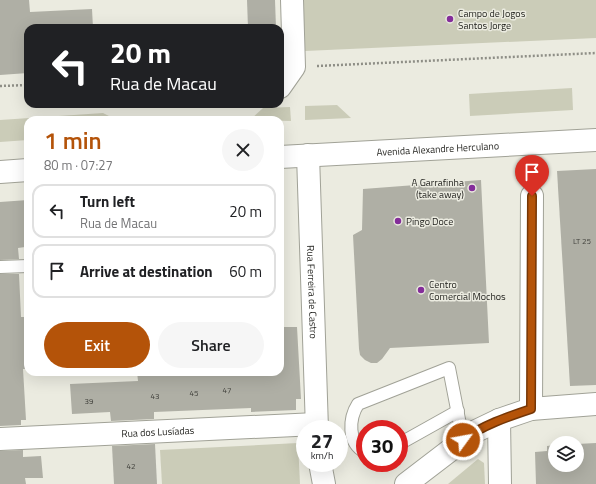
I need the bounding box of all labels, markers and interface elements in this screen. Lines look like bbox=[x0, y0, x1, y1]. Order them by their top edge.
place label: Campo de Jogos Santos Jorge bbox=[458, 6, 526, 33]
marker: Campo de Jogos Santos Jorge bbox=[445, 14, 455, 24]
text: 20 m bbox=[110, 31, 171, 74]
icon: left bbox=[44, 40, 96, 92]
text: Rua de Macau bbox=[110, 70, 217, 97]
text: 1 min bbox=[44, 122, 102, 158]
button: close bbox=[222, 129, 264, 171]
street label: Avenida Alexandre Herculano bbox=[376, 138, 499, 160]
text: 80 m · 07:27 bbox=[44, 155, 113, 175]
pin bbox=[515, 155, 549, 196]
icon: arrive bbox=[521, 161, 543, 183]
place label: A Garrafinha (take away) bbox=[411, 175, 464, 202]
marker: A Garrafinha (take away) bbox=[467, 183, 477, 193]
text: Turn left bbox=[80, 190, 135, 213]
icon: left bbox=[46, 200, 68, 222]
text: 20 m bbox=[229, 200, 262, 223]
text: Rua de Macau bbox=[80, 213, 157, 233]
place label: Pingo Doce bbox=[406, 214, 453, 229]
marker: Pingo Doce bbox=[393, 216, 403, 226]
house number: LT 25 bbox=[573, 235, 592, 247]
street label: Rua Ferreira de Castro bbox=[303, 245, 321, 339]
icon: arrive bbox=[46, 260, 68, 282]
text: Arrive at destination bbox=[80, 260, 213, 283]
text: 60 m bbox=[229, 260, 262, 283]
place label: Centro Comercial Mochos bbox=[429, 277, 506, 304]
marker: Centro Comercial Mochos bbox=[416, 285, 426, 295]
button: Exit bbox=[44, 322, 150, 368]
button: Share bbox=[158, 322, 264, 368]
house number: 47 bbox=[223, 384, 231, 396]
house number: 45 bbox=[190, 387, 199, 399]
house number: 43 bbox=[151, 390, 159, 402]
house number: 39 bbox=[85, 395, 94, 407]
position arrow bbox=[442, 419, 484, 461]
speed limit sign: 30 bbox=[356, 420, 408, 472]
street label: Rua dos Lusíadas bbox=[121, 423, 195, 441]
text: 27 bbox=[311, 425, 333, 456]
map controls bbox=[548, 436, 584, 472]
button: layers bbox=[548, 436, 584, 472]
text: km/h bbox=[311, 448, 333, 463]
house number: 42 bbox=[127, 460, 135, 472]

